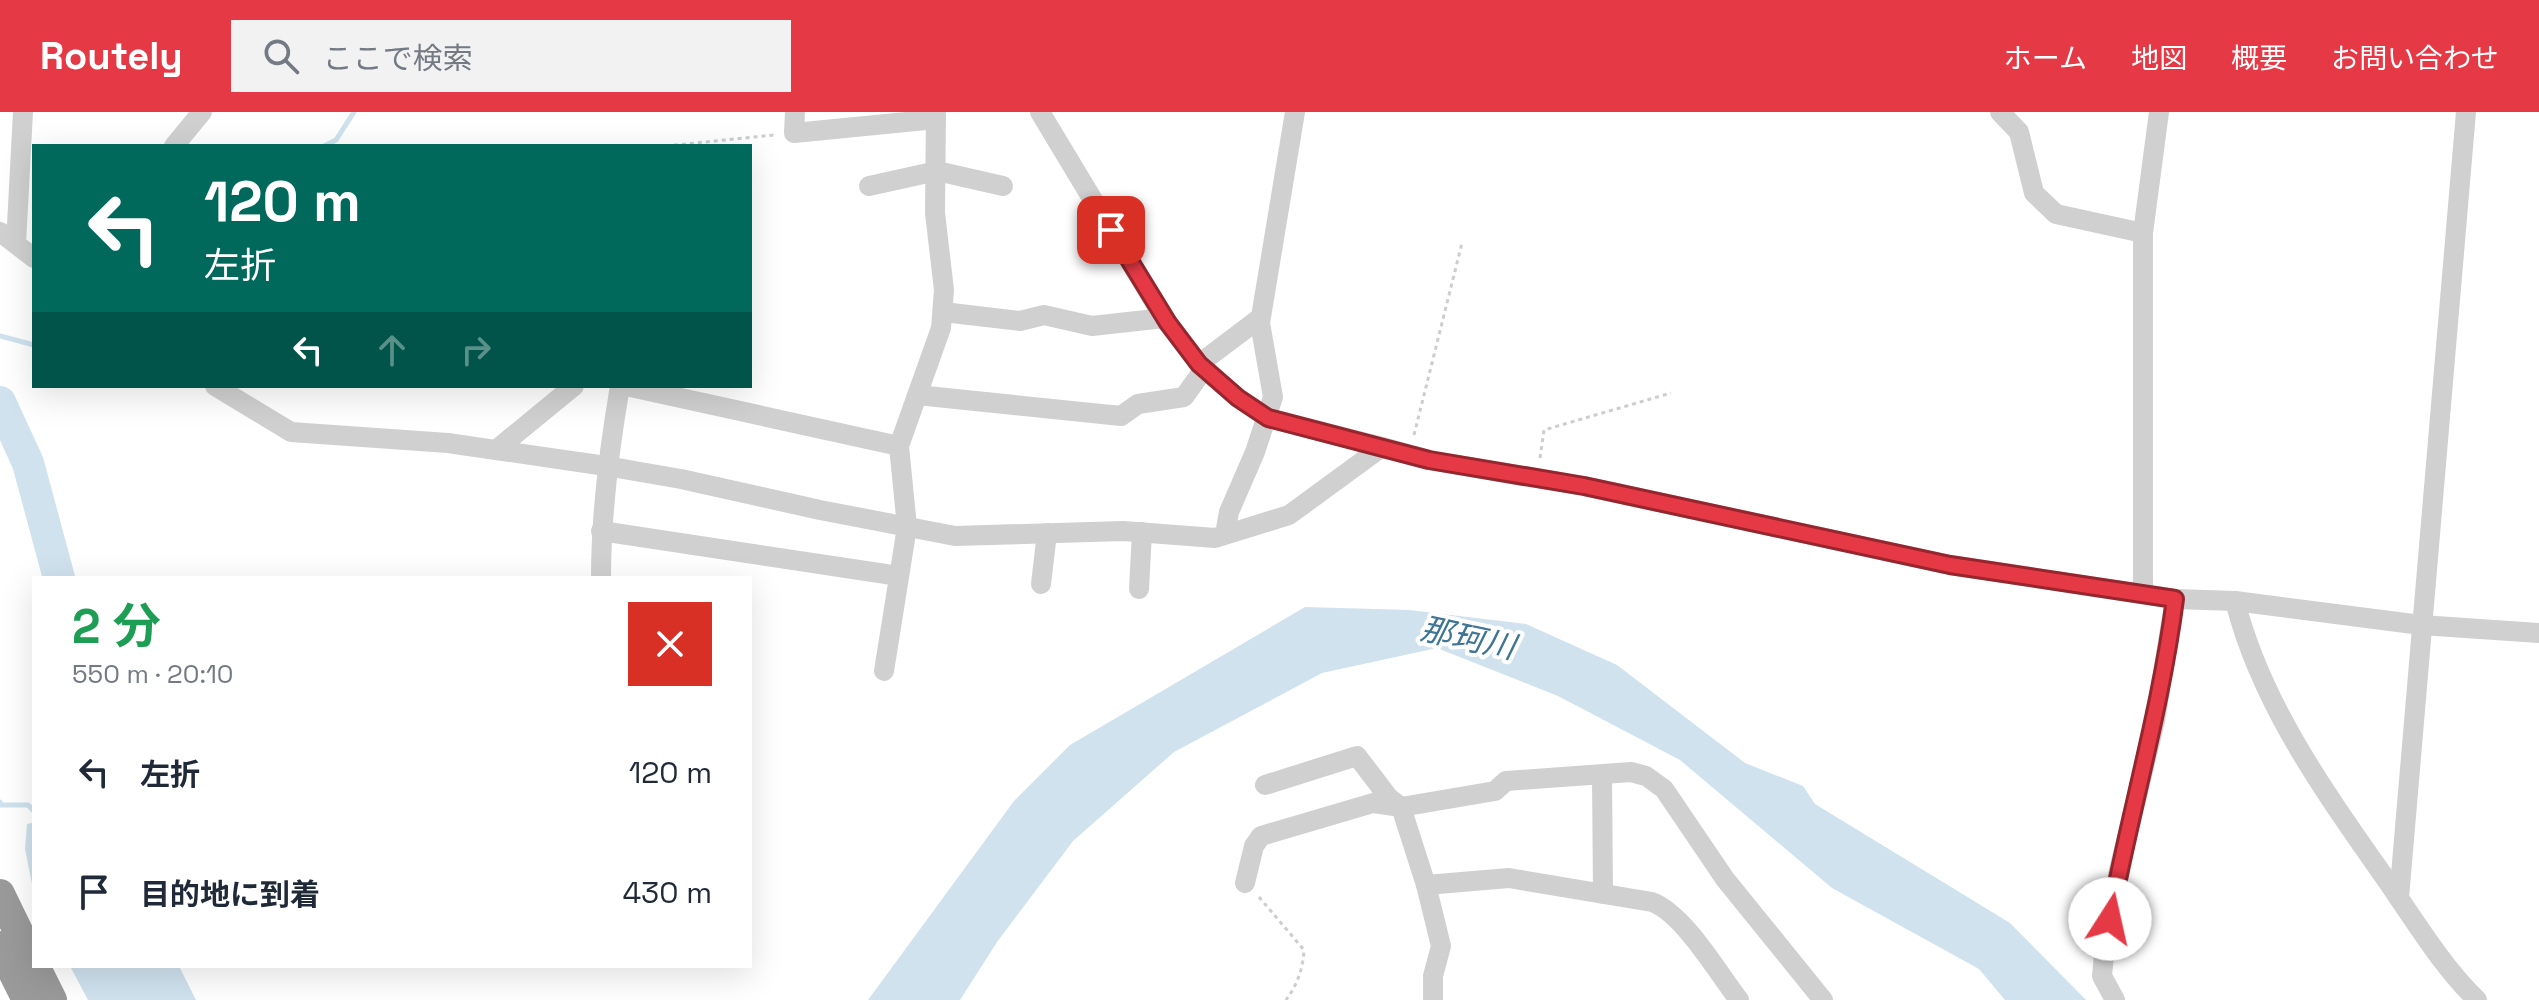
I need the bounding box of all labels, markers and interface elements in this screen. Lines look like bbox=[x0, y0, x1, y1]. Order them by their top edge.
search box bbox=[231, 20, 791, 92]
text: Routely bbox=[40, 32, 183, 80]
icon: search bbox=[259, 34, 303, 78]
text: ここで検索 bbox=[323, 39, 473, 78]
text: ホーム bbox=[2004, 40, 2087, 76]
text: 地図 bbox=[2131, 40, 2187, 76]
text: 概要 bbox=[2231, 40, 2287, 76]
text: お問い合わせ bbox=[2331, 40, 2499, 76]
text: 120 m bbox=[204, 166, 361, 237]
icon: left bbox=[72, 176, 176, 280]
pin bbox=[1077, 196, 1145, 264]
icon: arrive bbox=[1089, 208, 1133, 252]
text: 左折 bbox=[204, 243, 276, 289]
icon: left bbox=[286, 328, 330, 372]
icon: ahead bbox=[370, 328, 414, 372]
icon: right bbox=[454, 328, 498, 372]
text: 2 分 bbox=[72, 596, 161, 657]
button: close bbox=[628, 602, 712, 686]
water label: 那珂川 bbox=[1417, 608, 1522, 668]
text: 550 m · 20:10 bbox=[72, 657, 234, 691]
icon: left bbox=[72, 750, 116, 794]
text: 120 m bbox=[629, 753, 712, 792]
text: 左折 bbox=[140, 755, 200, 794]
icon: arrive bbox=[72, 870, 116, 914]
text: 430 m bbox=[622, 873, 712, 912]
text: 目的地に到着 bbox=[140, 875, 320, 914]
position arrow bbox=[2068, 877, 2152, 961]

